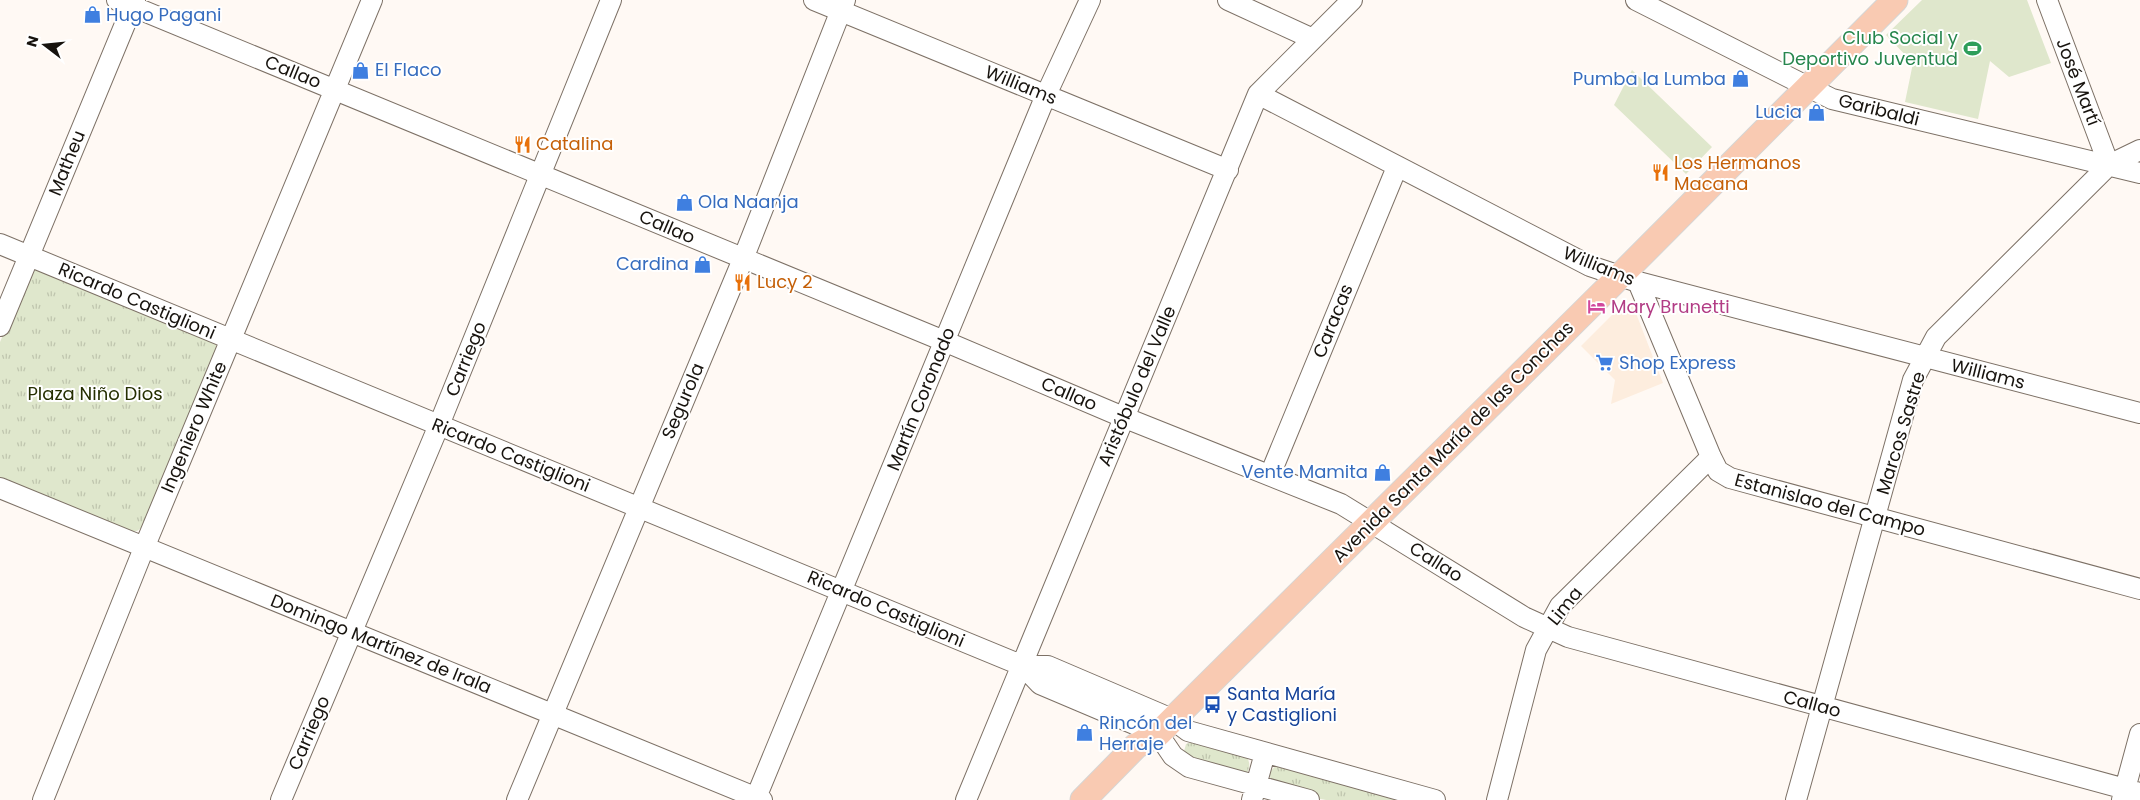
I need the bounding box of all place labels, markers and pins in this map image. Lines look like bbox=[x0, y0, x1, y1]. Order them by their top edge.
place label: Hugo Pagani bbox=[106, 2, 221, 27]
shop icon: Hugo Pagani bbox=[82, 5, 102, 25]
place label: Club Social y Deportivo Juventud bbox=[1782, 25, 1958, 71]
sports icon: Club Social y Deportivo Juventud bbox=[1962, 38, 1982, 58]
place label: El Flaco bbox=[375, 57, 442, 82]
shop icon: El Flaco bbox=[351, 60, 371, 80]
place label: Pumba la Lumba bbox=[1573, 66, 1726, 91]
shop icon: Pumba la Lumba bbox=[1730, 69, 1750, 89]
place label: Lucia bbox=[1755, 99, 1802, 124]
shop icon: Lucia bbox=[1806, 102, 1826, 122]
place label: Catalina bbox=[536, 131, 613, 156]
restaurant icon: Catalina bbox=[512, 134, 532, 154]
place label: Los Hermanos Macana bbox=[1674, 150, 1801, 196]
restaurant icon: Los Hermanos Macana bbox=[1650, 163, 1670, 183]
place label: Ola Naanja bbox=[698, 189, 799, 214]
shop icon: Ola Naanja bbox=[674, 192, 694, 212]
place label: Cardina bbox=[616, 251, 689, 276]
shop icon: Cardina bbox=[693, 254, 713, 274]
place label: Lucy 2 bbox=[757, 269, 813, 294]
restaurant icon: Lucy 2 bbox=[733, 272, 753, 292]
place label: Mary Brunetti bbox=[1611, 294, 1730, 319]
hotel icon: Mary Brunetti bbox=[1587, 297, 1607, 317]
place label: Shop Express bbox=[1619, 350, 1736, 375]
supermarket icon: Shop Express bbox=[1595, 353, 1615, 373]
place label: Vente Mamita bbox=[1241, 459, 1368, 484]
shop icon: Vente Mamita bbox=[1372, 462, 1392, 482]
place label: Santa María y Castiglioni bbox=[1227, 681, 1337, 727]
bus stop icon: Santa María y Castiglioni bbox=[1203, 694, 1223, 714]
place label: Rincón del Herraje bbox=[1099, 710, 1192, 756]
shop icon: Rincón del Herraje bbox=[1075, 723, 1095, 743]

